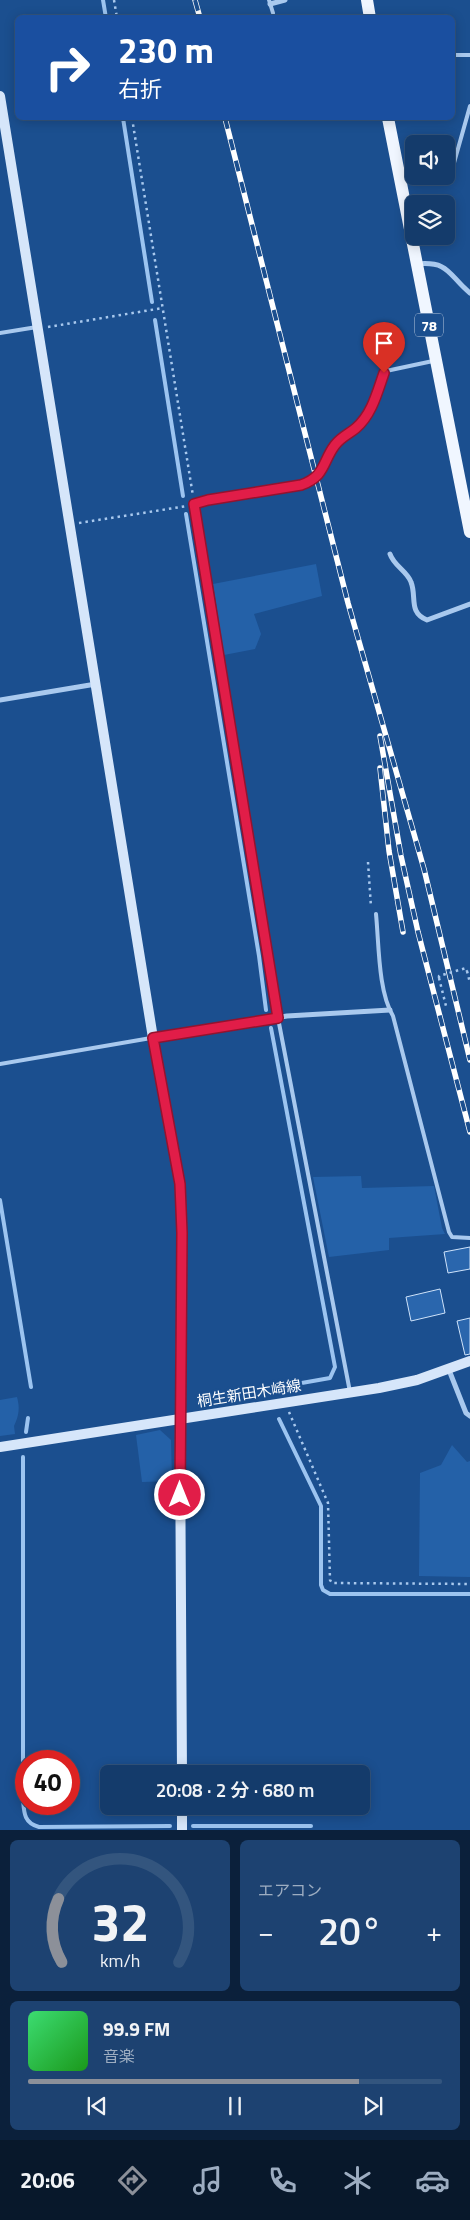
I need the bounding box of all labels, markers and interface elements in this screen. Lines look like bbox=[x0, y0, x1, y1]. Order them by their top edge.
text: 230 m bbox=[118, 23, 214, 77]
icon: right bbox=[35, 35, 100, 100]
text: 右折 bbox=[118, 72, 162, 106]
map controls bbox=[405, 135, 455, 245]
button: sound bbox=[405, 135, 455, 185]
button: layers bbox=[405, 195, 455, 245]
road number: 78 bbox=[415, 314, 443, 336]
pin bbox=[363, 322, 405, 373]
icon: arrive bbox=[370, 329, 398, 357]
street label: 桐生新田木崎線 bbox=[195, 1373, 303, 1413]
position arrow bbox=[153, 1468, 205, 1520]
speed limit sign: 40 bbox=[15, 1750, 80, 1815]
text: 20:08 · 2 分 · 680 m bbox=[156, 1775, 314, 1804]
text: エアコン bbox=[258, 1878, 322, 1902]
text: 32 bbox=[91, 1882, 149, 1961]
text: 20° bbox=[318, 1902, 382, 1960]
text: − bbox=[258, 1910, 274, 1953]
text: + bbox=[426, 1910, 442, 1953]
text: km/h bbox=[100, 1947, 140, 1974]
text: 99.9 FM bbox=[103, 2014, 170, 2043]
text: 音楽 bbox=[103, 2044, 135, 2068]
icon: previous bbox=[83, 2092, 111, 2120]
icon: pause bbox=[221, 2092, 249, 2120]
icon: next bbox=[359, 2092, 387, 2120]
text: 20:06 bbox=[20, 2163, 75, 2197]
icon: directions bbox=[115, 2163, 150, 2198]
icon: music bbox=[190, 2163, 225, 2198]
icon: phone bbox=[265, 2163, 300, 2198]
icon: climate bbox=[340, 2163, 375, 2198]
icon: car bbox=[415, 2163, 450, 2198]

